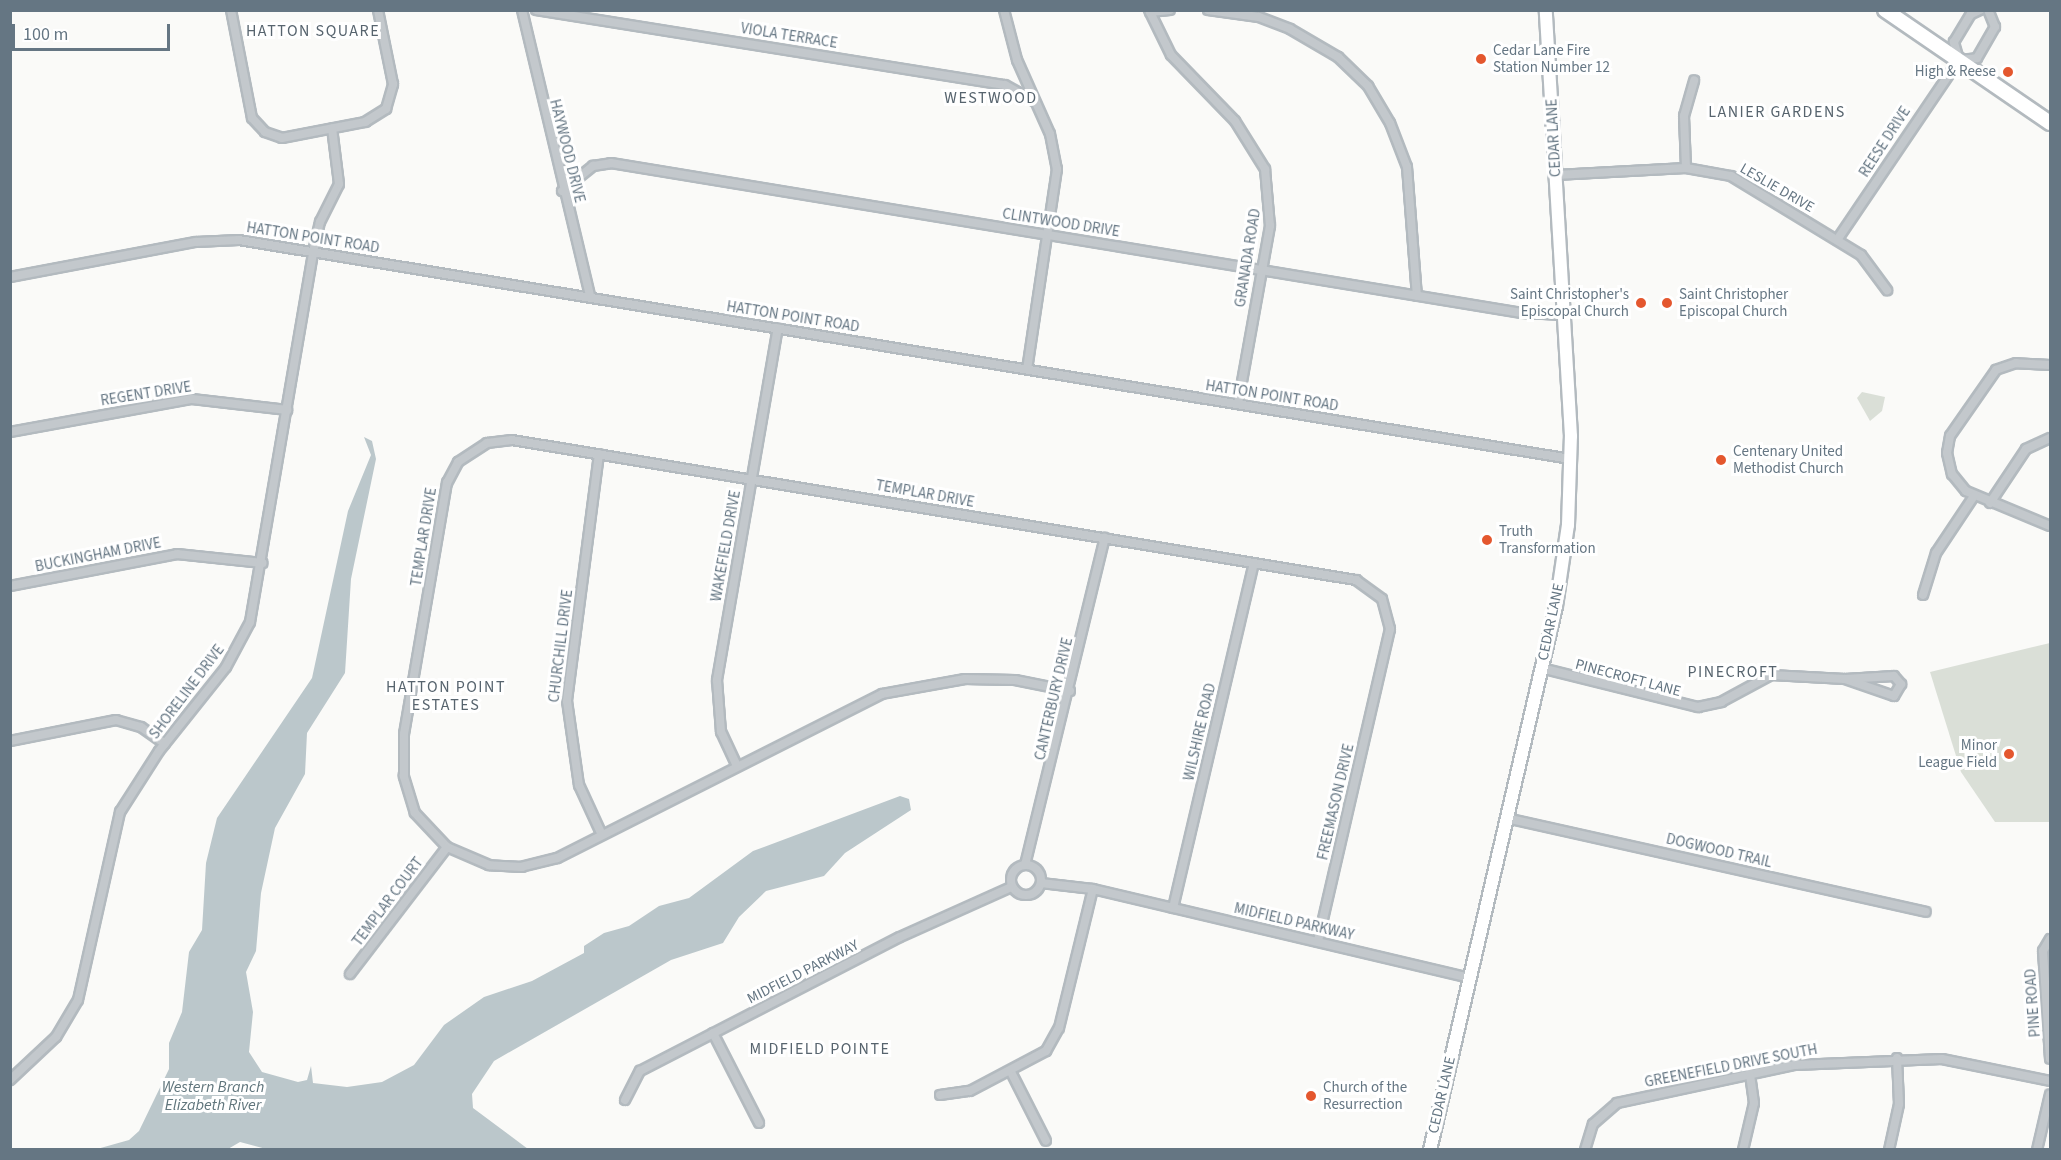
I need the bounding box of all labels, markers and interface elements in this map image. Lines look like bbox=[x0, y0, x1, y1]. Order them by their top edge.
scale bar bbox=[15, 12, 172, 50]
street label: VIOLA TERRACE bbox=[739, 19, 839, 53]
district label: HATTON SQUARE bbox=[246, 21, 380, 41]
text: 100 m bbox=[23, 22, 68, 47]
place label: Cedar Lane Fire Station Number 12 bbox=[1493, 41, 1610, 76]
marker: Cedar Lane Fire Station Number 12 bbox=[1474, 52, 1488, 66]
place label: High & Reese bbox=[1915, 63, 1996, 81]
marker: High & Reese bbox=[2001, 65, 2015, 79]
district label: WESTWOOD bbox=[944, 88, 1038, 108]
street label: HAYWOOD DRIVE bbox=[545, 97, 589, 205]
street label: CEDAR LANE bbox=[1543, 98, 1565, 178]
district label: LANIER GARDENS bbox=[1708, 102, 1846, 122]
street label: REESE DRIVE bbox=[1856, 103, 1914, 181]
street label: LESLIE DRIVE bbox=[1737, 160, 1817, 216]
street label: CLINTWOOD DRIVE bbox=[1001, 205, 1121, 241]
street label: GRANADA ROAD bbox=[1231, 207, 1265, 309]
street label: HATTON POINT ROAD bbox=[245, 219, 381, 257]
place label: Saint Christopher's Episcopal Church bbox=[1510, 285, 1629, 320]
place label: Saint Christopher Episcopal Church bbox=[1679, 285, 1788, 320]
marker: Saint Christopher's Episcopal Church bbox=[1634, 296, 1648, 310]
marker: Saint Christopher Episcopal Church bbox=[1660, 296, 1674, 310]
street label: HATTON POINT ROAD bbox=[725, 298, 861, 336]
street label: HATTON POINT ROAD bbox=[1204, 377, 1340, 415]
street label: REGENT DRIVE bbox=[99, 378, 193, 410]
place label: Centenary United Methodist Church bbox=[1733, 442, 1844, 477]
marker: Centenary United Methodist Church bbox=[1714, 453, 1728, 467]
street label: TEMPLAR DRIVE bbox=[874, 476, 976, 512]
street label: TEMPLAR DRIVE bbox=[407, 486, 441, 588]
street label: WAKEFIELD DRIVE bbox=[707, 489, 745, 603]
place label: Truth Transformation bbox=[1499, 522, 1596, 557]
marker: Truth Transformation bbox=[1480, 533, 1494, 547]
street label: BUCKINGHAM DRIVE bbox=[34, 534, 162, 576]
street label: CEDAR LANE bbox=[1534, 582, 1568, 662]
street label: CHURCHILL DRIVE bbox=[545, 588, 577, 704]
street label: CANTERBURY DRIVE bbox=[1031, 636, 1077, 762]
street label: SHORELINE DRIVE bbox=[146, 641, 228, 743]
street label: PINECROFT LANE bbox=[1573, 655, 1683, 701]
district label: PINECROFT bbox=[1688, 662, 1778, 682]
district label: HATTON POINT ESTATES bbox=[386, 677, 506, 715]
street label: WILSHIRE ROAD bbox=[1180, 681, 1220, 783]
place label: Minor League Field bbox=[1918, 736, 1997, 771]
street label: FREEMASON DRIVE bbox=[1314, 742, 1358, 862]
marker: Minor League Field bbox=[2002, 747, 2016, 761]
street label: DOGWOOD TRAIL bbox=[1664, 830, 1774, 872]
street label: TEMPLAR COURT bbox=[349, 854, 427, 950]
street label: MIDFIELD PARKWAY bbox=[1232, 899, 1356, 945]
street label: MIDFIELD PARKWAY bbox=[744, 936, 862, 1008]
street label: PINE ROAD bbox=[2022, 968, 2044, 1038]
district label: MIDFIELD POINTE bbox=[750, 1039, 890, 1059]
street label: GREENEFIELD DRIVE SOUTH bbox=[1643, 1040, 1819, 1092]
street label: CEDAR LANE bbox=[1424, 1055, 1460, 1135]
water label: Western Branch Elizabeth River bbox=[162, 1077, 264, 1115]
place label: Church of the Resurrection bbox=[1323, 1078, 1407, 1113]
marker: Church of the Resurrection bbox=[1304, 1089, 1318, 1103]

